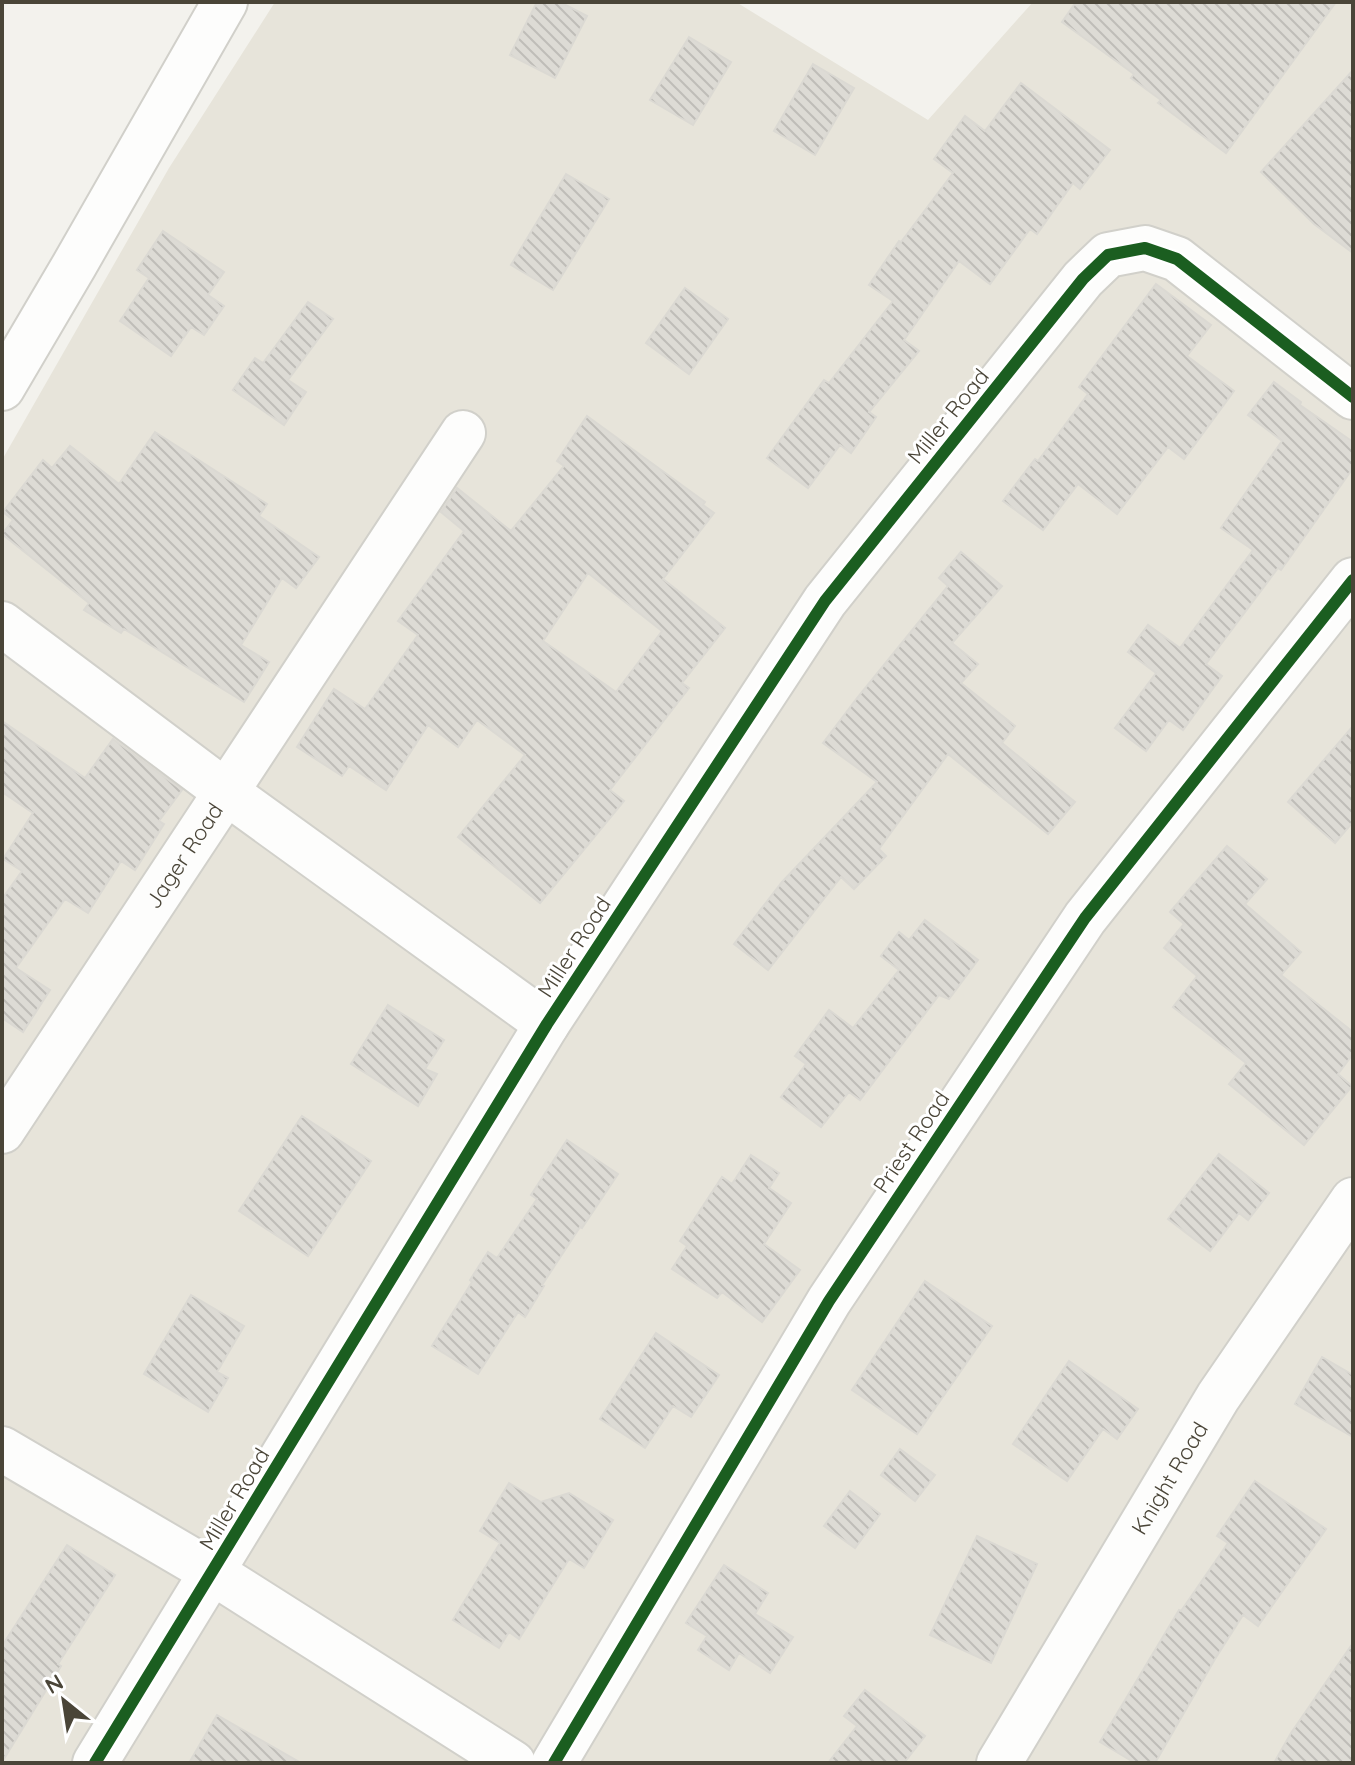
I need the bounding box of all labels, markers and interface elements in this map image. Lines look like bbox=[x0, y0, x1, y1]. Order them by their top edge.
street label: Miller Road bbox=[901, 363, 995, 469]
street label: Jager Road bbox=[139, 798, 229, 914]
street label: Miller Road bbox=[531, 891, 617, 1003]
street label: Priest Road bbox=[867, 1086, 955, 1198]
street label: Knight Road bbox=[1125, 1417, 1214, 1540]
street label: Miller Road bbox=[193, 1443, 275, 1555]
north arrow bbox=[24, 1661, 104, 1741]
text: N bbox=[40, 1668, 68, 1700]

